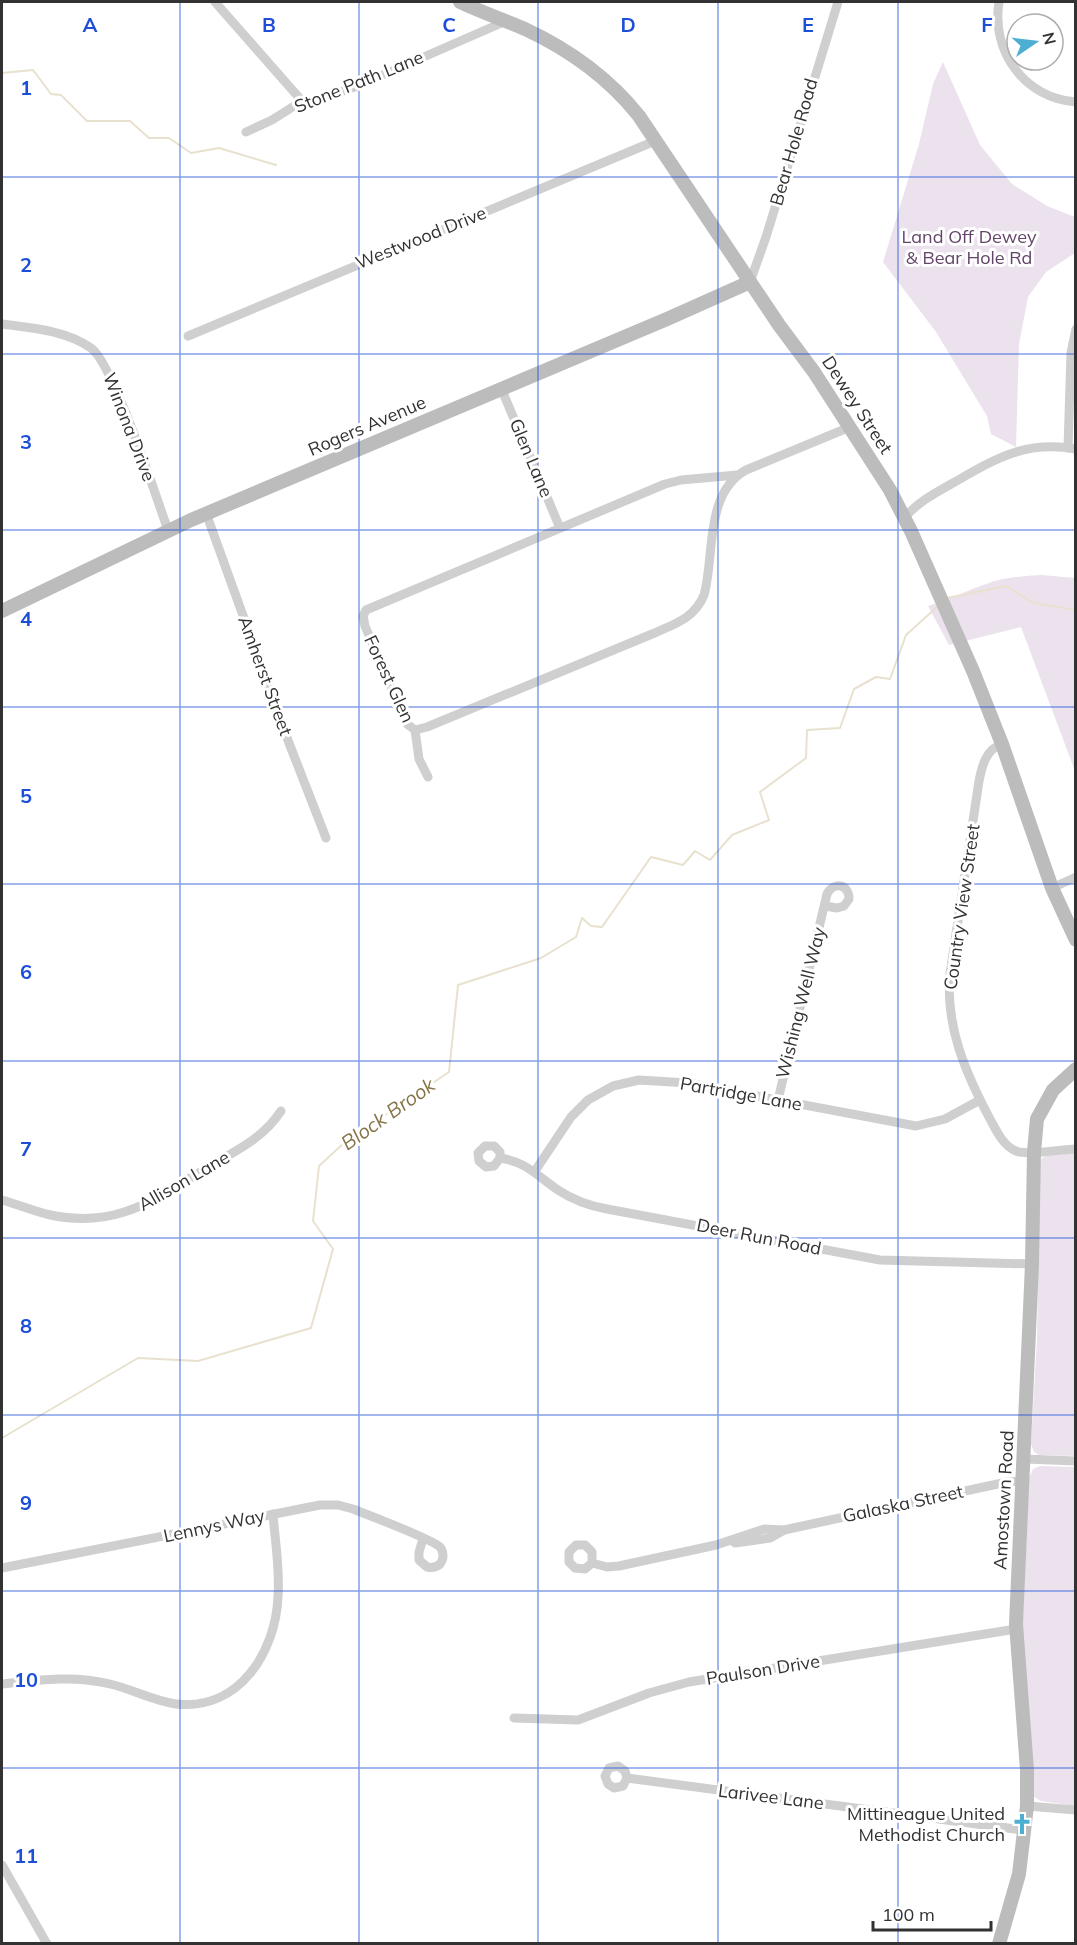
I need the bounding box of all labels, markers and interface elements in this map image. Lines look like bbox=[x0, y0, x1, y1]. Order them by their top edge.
text: A bbox=[83, 12, 98, 37]
text: B bbox=[262, 12, 276, 37]
text: C bbox=[442, 12, 456, 37]
text: D bbox=[620, 12, 636, 37]
text: E bbox=[802, 12, 814, 37]
text: F bbox=[981, 12, 993, 37]
north arrow bbox=[1005, 12, 1065, 72]
text: N bbox=[1038, 30, 1061, 47]
street label: Stone Path Lane bbox=[291, 45, 427, 118]
text: 1 bbox=[20, 75, 32, 100]
street label: Bear Hole Road bbox=[764, 76, 823, 208]
street label: Westwood Drive bbox=[352, 201, 490, 274]
park label: Land Off Dewey & Bear Hole Rd bbox=[902, 225, 1037, 269]
text: 2 bbox=[20, 252, 32, 277]
street label: Dewey Street bbox=[817, 351, 898, 458]
street label: Winona Drive bbox=[98, 369, 161, 484]
street label: Rogers Avenue bbox=[304, 390, 429, 461]
street label: Glen Lane bbox=[505, 415, 558, 501]
text: 3 bbox=[20, 429, 32, 454]
text: 4 bbox=[20, 606, 32, 631]
street label: Amherst Street bbox=[233, 613, 298, 739]
street label: Forest Glen bbox=[359, 631, 420, 726]
text: 5 bbox=[20, 783, 32, 808]
street label: Country View Street bbox=[938, 823, 985, 991]
street label: Wishing Well Way bbox=[771, 924, 831, 1081]
text: 6 bbox=[20, 959, 32, 984]
street label: Partridge Lane bbox=[678, 1071, 804, 1116]
water label: Block Brook bbox=[336, 1072, 440, 1155]
text: 7 bbox=[20, 1136, 32, 1161]
street label: Allison Lane bbox=[134, 1145, 233, 1216]
street label: Deer Run Road bbox=[695, 1213, 823, 1260]
text: 8 bbox=[20, 1313, 32, 1338]
street label: Amostown Road bbox=[988, 1430, 1019, 1570]
street label: Galaska Street bbox=[841, 1480, 965, 1527]
text: 9 bbox=[20, 1490, 32, 1515]
street label: Lennys Way bbox=[161, 1503, 267, 1547]
street label: Paulson Drive bbox=[704, 1649, 821, 1690]
text: 10 bbox=[14, 1667, 38, 1692]
street label: Larivee Lane bbox=[717, 1779, 825, 1814]
place label: Mittineague United Methodist Church bbox=[847, 1802, 1005, 1846]
church icon: Mittineague United Methodist Church bbox=[1010, 1812, 1034, 1836]
text: 11 bbox=[14, 1843, 38, 1868]
scale bar bbox=[873, 1894, 992, 1932]
text: 100 m bbox=[882, 1903, 935, 1926]

